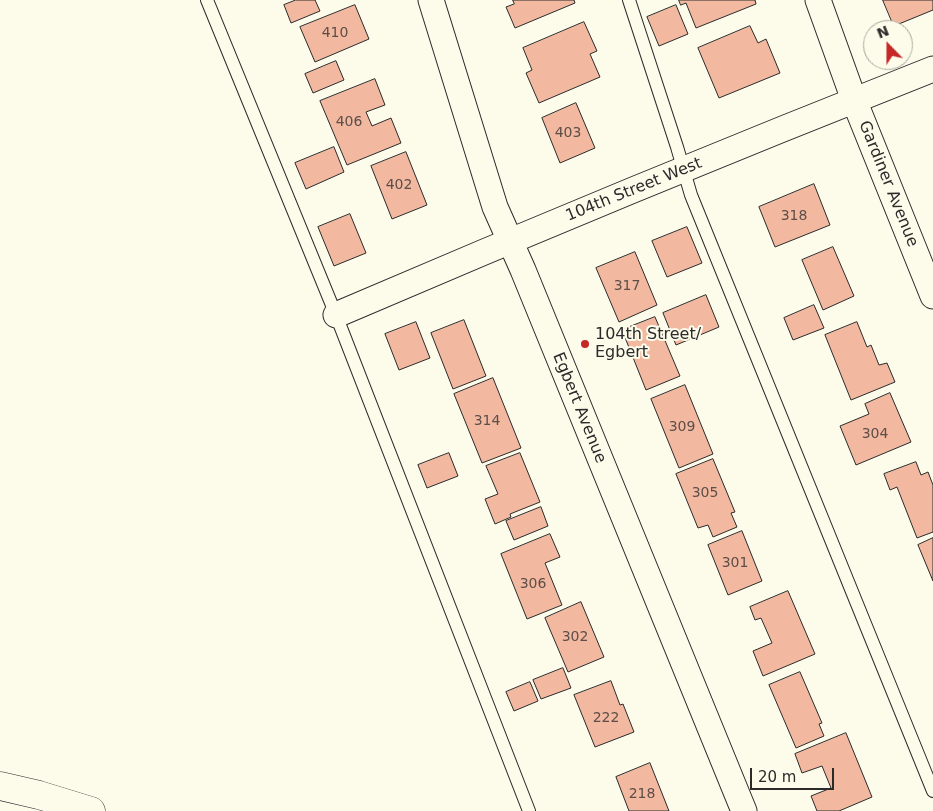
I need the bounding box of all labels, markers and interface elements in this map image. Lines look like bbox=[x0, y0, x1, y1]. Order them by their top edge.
north arrow bbox=[863, 20, 913, 70]
text: N bbox=[874, 22, 891, 42]
house number: 410 bbox=[322, 25, 348, 41]
house number: 406 bbox=[336, 114, 362, 130]
street label: Gardiner Avenue bbox=[854, 118, 922, 250]
house number: 403 bbox=[555, 125, 581, 141]
street label: 104th Street West bbox=[563, 154, 705, 226]
house number: 402 bbox=[386, 177, 412, 193]
house number: 318 bbox=[781, 208, 807, 224]
house number: 317 bbox=[614, 278, 640, 294]
place label: 104th Street/ Egbert bbox=[595, 325, 701, 363]
marker: 104th Street/ Egbert bbox=[579, 338, 591, 350]
street label: Egbert Avenue bbox=[548, 350, 610, 466]
house number: 314 bbox=[474, 413, 500, 429]
house number: 309 bbox=[669, 419, 695, 435]
house number: 304 bbox=[862, 426, 888, 442]
house number: 305 bbox=[692, 485, 718, 501]
house number: 301 bbox=[722, 555, 748, 571]
house number: 306 bbox=[520, 576, 546, 592]
house number: 302 bbox=[562, 629, 588, 645]
house number: 222 bbox=[593, 710, 619, 726]
scale bar bbox=[753, 758, 837, 790]
text: 20 m bbox=[758, 768, 796, 786]
house number: 218 bbox=[629, 786, 655, 802]

